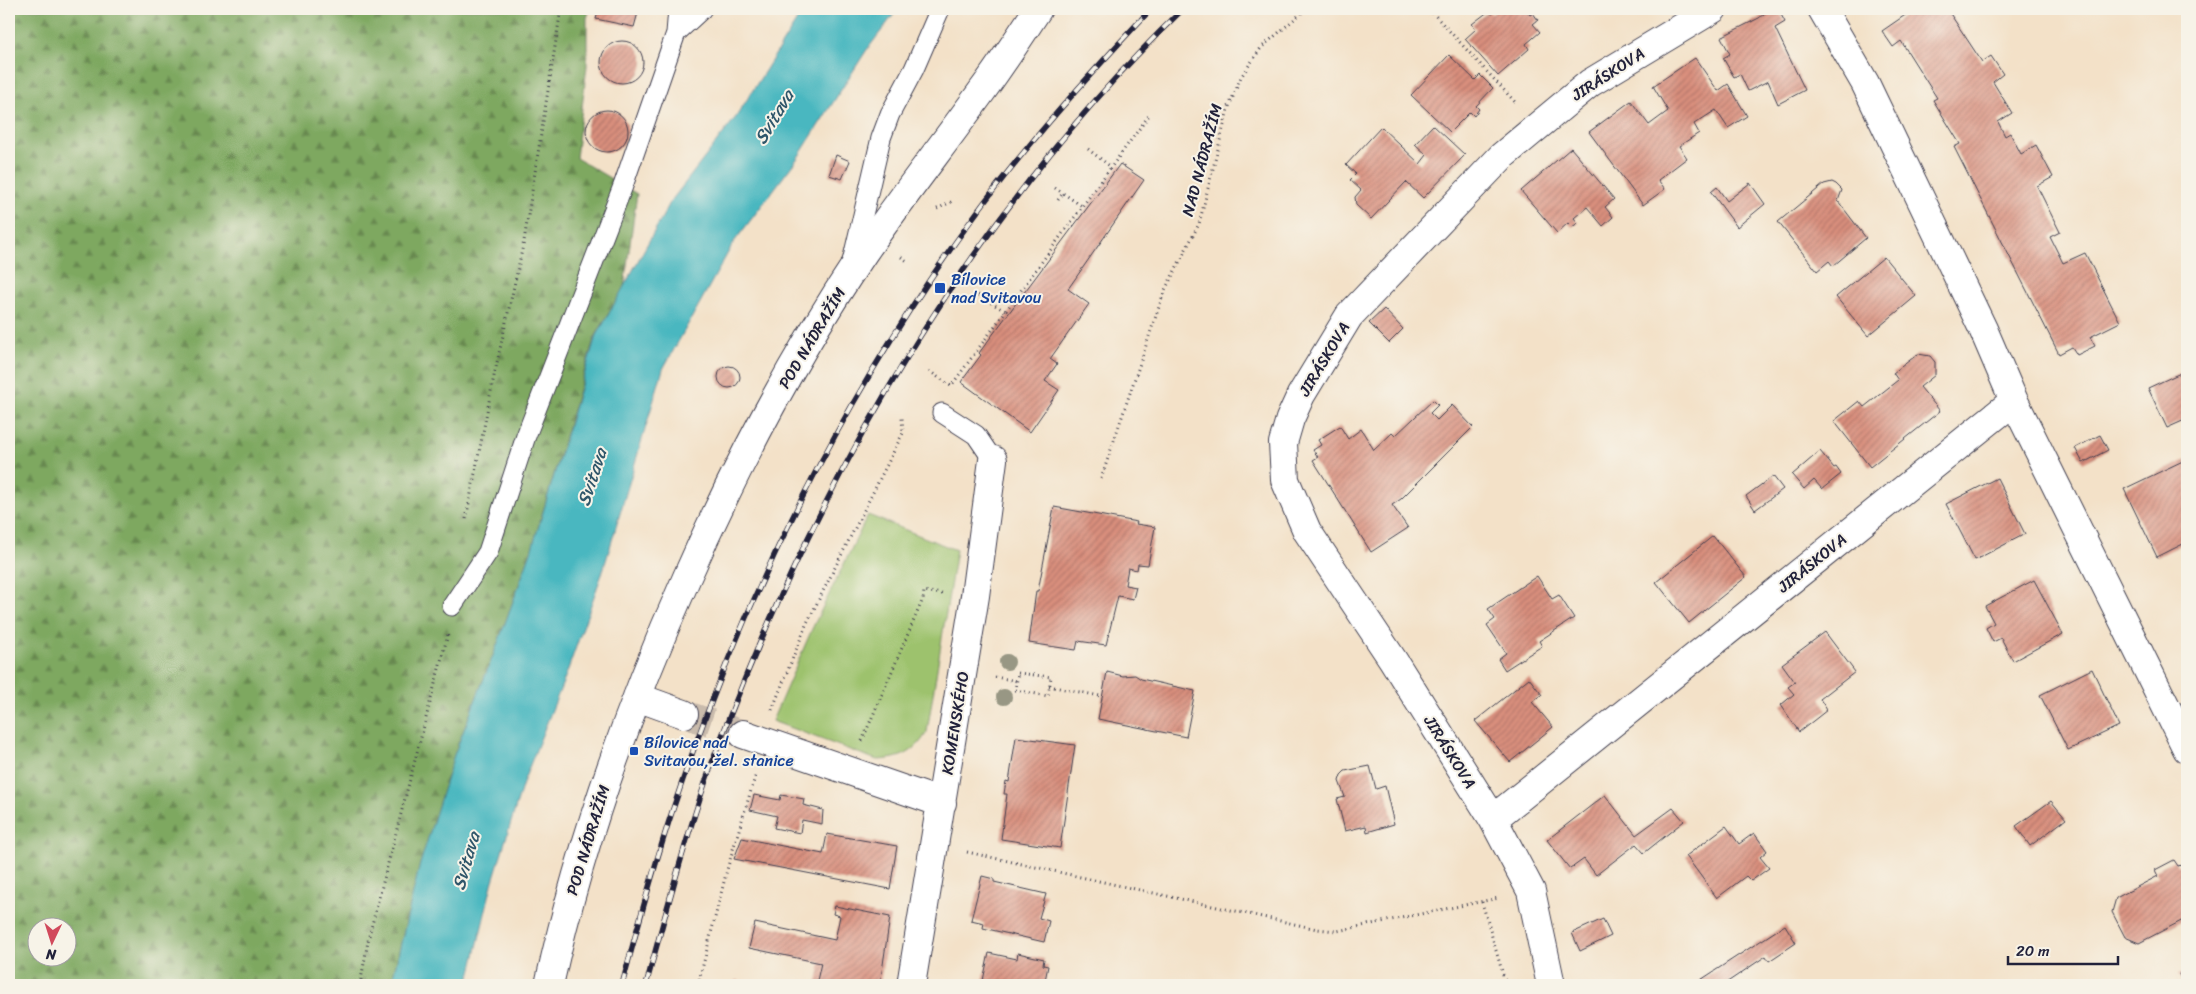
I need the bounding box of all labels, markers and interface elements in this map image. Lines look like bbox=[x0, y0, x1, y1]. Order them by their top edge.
street label: JIRÁSKOVA bbox=[1565, 39, 1651, 109]
water label: Svitava bbox=[745, 82, 804, 151]
street label: NAD NÁDRAŽÍM bbox=[1173, 100, 1231, 220]
place label: Bílovice nad Svitavou bbox=[951, 265, 1042, 312]
marker: Bílovice nad Svitavou bbox=[933, 281, 947, 295]
street label: POD NÁDRAŽÍM bbox=[770, 282, 854, 394]
street label: JIRÁSKOVA bbox=[1290, 316, 1358, 403]
water label: Svitava bbox=[568, 442, 617, 510]
street label: JIRÁSKOVA bbox=[1770, 526, 1853, 601]
street label: KOMENSKÉHO bbox=[933, 669, 977, 777]
street label: JIRÁSKOVA bbox=[1415, 708, 1484, 795]
place label: Bílovice nad Svitavou, žel. stanice bbox=[644, 728, 794, 775]
marker: Bílovice nad Svitavou, žel. stanice bbox=[628, 745, 640, 757]
street label: POD NÁDRAŽÍM bbox=[557, 781, 619, 899]
water label: Svitava bbox=[442, 826, 490, 894]
north arrow bbox=[28, 916, 78, 966]
scale bar bbox=[2008, 934, 2118, 966]
text: 20 m bbox=[2016, 938, 2050, 964]
text: N bbox=[45, 942, 58, 967]

